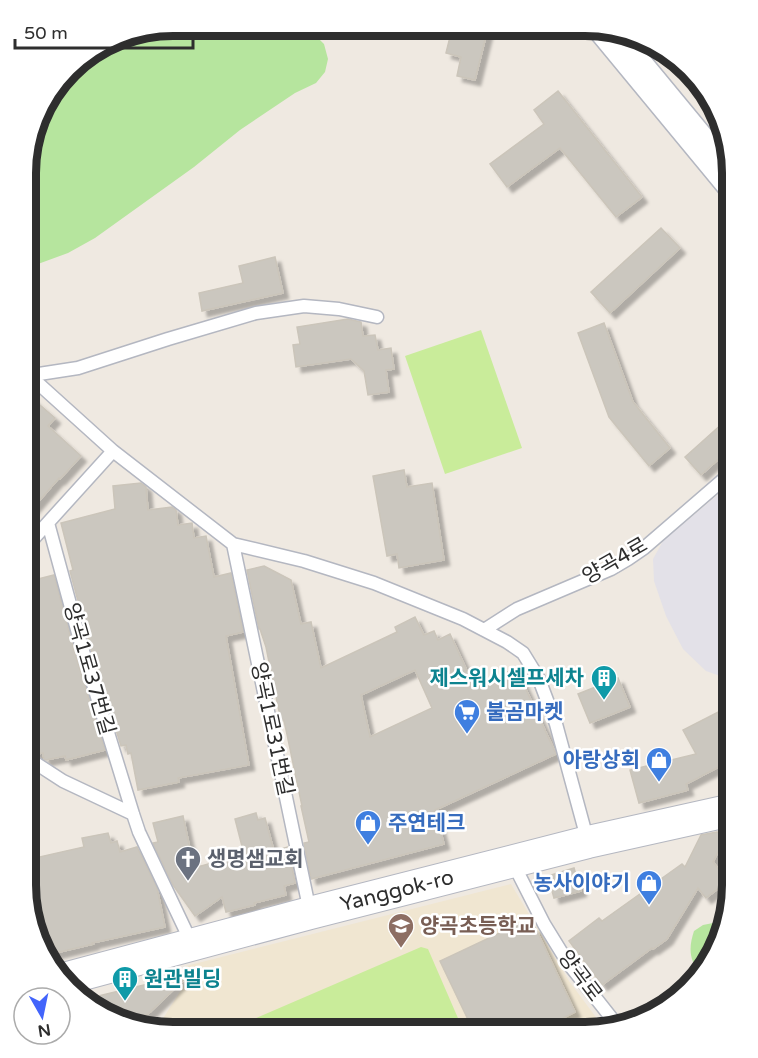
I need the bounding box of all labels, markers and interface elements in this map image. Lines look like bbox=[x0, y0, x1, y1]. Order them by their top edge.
scale bar bbox=[15, 12, 194, 50]
text: 50 m bbox=[24, 22, 68, 44]
street label: 양곡4로 bbox=[578, 532, 652, 590]
street label: 양곡1로37번길 bbox=[58, 600, 120, 738]
street label: 양곡1로31번길 bbox=[246, 660, 298, 798]
building icon: 제스워시셀프세차 bbox=[589, 663, 619, 701]
place label: 제스워시셀프세차 bbox=[429, 666, 584, 691]
supermarket icon: 불곰마켓 bbox=[452, 697, 482, 735]
place label: 불곰마켓 bbox=[486, 700, 563, 725]
shop icon: 아랑상회 bbox=[644, 745, 674, 783]
place label: 아랑상회 bbox=[563, 748, 640, 773]
shop icon: 주연테크 bbox=[353, 808, 383, 846]
place label: 주연테크 bbox=[388, 811, 465, 836]
church icon: 생명샘교회 bbox=[173, 844, 203, 882]
place label: 생명샘교회 bbox=[207, 847, 304, 872]
street label: Yanggok-ro bbox=[338, 865, 456, 917]
shop icon: 농사이야기 bbox=[634, 868, 664, 906]
place label: 농사이야기 bbox=[533, 871, 630, 896]
school or university icon: 양곡초등학교 bbox=[386, 911, 416, 949]
place label: 양곡초등학교 bbox=[420, 914, 536, 939]
street label: 양곡로 bbox=[553, 945, 607, 1007]
building icon: 원관빌딩 bbox=[110, 964, 140, 1002]
place label: 원관빌딩 bbox=[144, 967, 221, 992]
north arrow bbox=[12, 986, 72, 1046]
text: N bbox=[36, 1019, 52, 1041]

